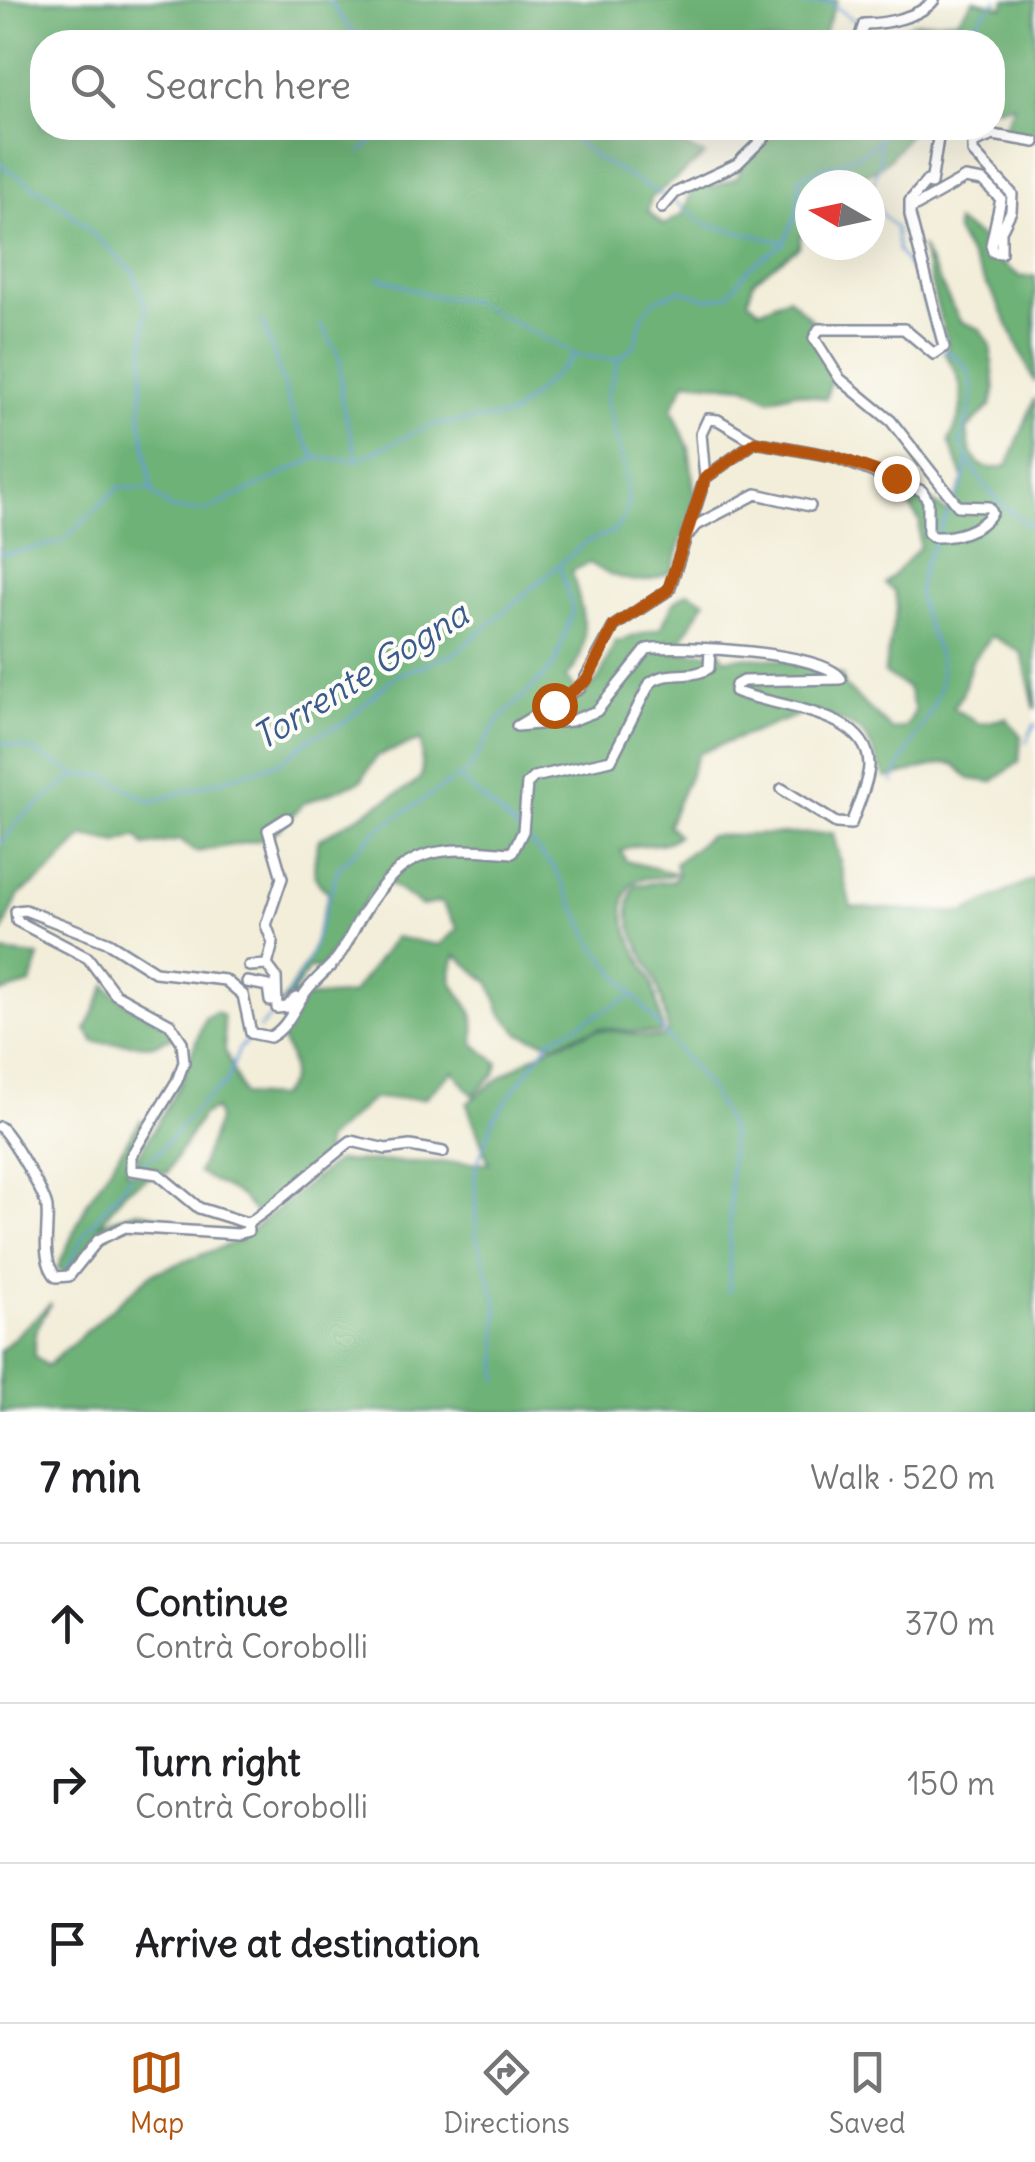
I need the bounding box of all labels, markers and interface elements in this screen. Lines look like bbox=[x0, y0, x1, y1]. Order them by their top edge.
search box bbox=[30, 30, 1005, 140]
icon: search bbox=[65, 58, 120, 113]
text: Search here bbox=[145, 62, 351, 109]
north arrow bbox=[795, 170, 885, 260]
route end bbox=[874, 456, 920, 502]
water label: Torrente Gogna bbox=[244, 590, 477, 759]
route start bbox=[532, 683, 578, 729]
text: 7 min bbox=[40, 1451, 141, 1503]
text: Walk · 520 m bbox=[810, 1457, 995, 1498]
text: Continue bbox=[135, 1579, 288, 1626]
icon: ahead bbox=[40, 1596, 95, 1651]
text: 370 m bbox=[904, 1603, 995, 1644]
text: Contrà Corobolli bbox=[135, 1626, 368, 1667]
text: Turn right bbox=[135, 1739, 301, 1786]
icon: right bbox=[40, 1756, 95, 1811]
text: 150 m bbox=[907, 1763, 995, 1804]
text: Contrà Corobolli bbox=[135, 1786, 368, 1827]
icon: arrive bbox=[40, 1916, 95, 1971]
text: Arrive at destination bbox=[135, 1920, 480, 1967]
tab: Map bbox=[129, 2045, 184, 2141]
tab: Directions bbox=[443, 2045, 570, 2141]
tab: Saved bbox=[829, 2045, 906, 2141]

